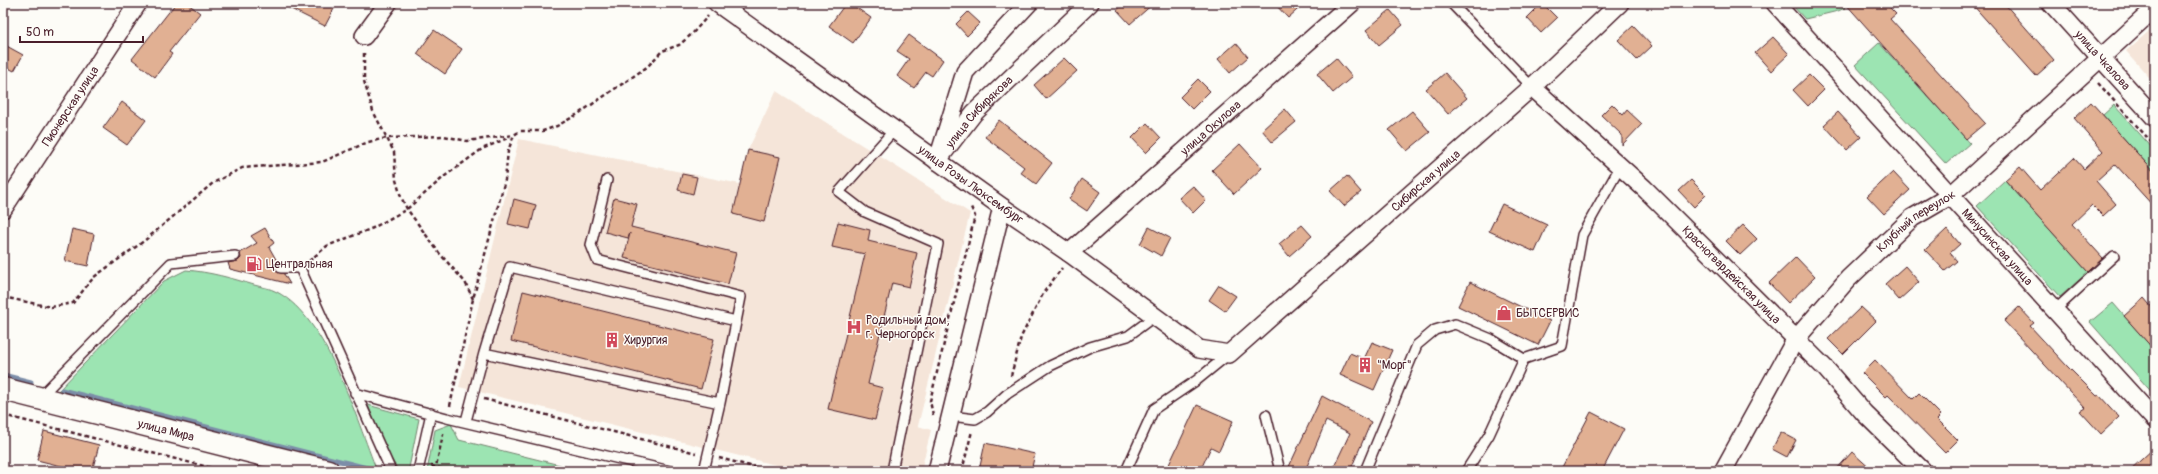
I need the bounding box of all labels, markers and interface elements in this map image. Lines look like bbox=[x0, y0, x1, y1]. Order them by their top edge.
scale bar bbox=[20, 18, 143, 44]
text: 50 m bbox=[26, 25, 54, 40]
street label: улица Чкалова bbox=[2071, 26, 2134, 94]
street label: Пионерская улица bbox=[39, 63, 102, 149]
street label: улица Сибирякова bbox=[942, 72, 1016, 152]
street label: улица Окулова bbox=[1177, 97, 1244, 159]
street label: улица Розы Люксембург bbox=[914, 141, 1026, 227]
street label: Сибирская улица bbox=[1388, 146, 1464, 215]
street label: Клубный переулок bbox=[1873, 187, 1959, 255]
street label: Минусинская улица bbox=[1959, 205, 2036, 289]
street label: Красногвардейская улица bbox=[1679, 223, 1784, 327]
fuel station icon: Центральная bbox=[245, 255, 263, 273]
place label: Центральная bbox=[266, 257, 333, 272]
shop icon: БЫТСЕРВИС bbox=[1495, 304, 1513, 322]
place label: БЫТСЕРВИС bbox=[1516, 306, 1580, 321]
place label: Родильный дом, г. Черногорск bbox=[866, 313, 949, 342]
hospital icon: Родильный дом, г. Черногорск bbox=[845, 318, 863, 336]
building icon: Хирургия bbox=[603, 331, 621, 349]
place label: Хирургия bbox=[624, 333, 668, 348]
building icon: "Морг" bbox=[1356, 356, 1374, 374]
place label: "Морг" bbox=[1377, 358, 1412, 373]
street label: улица Мира bbox=[135, 416, 196, 445]

